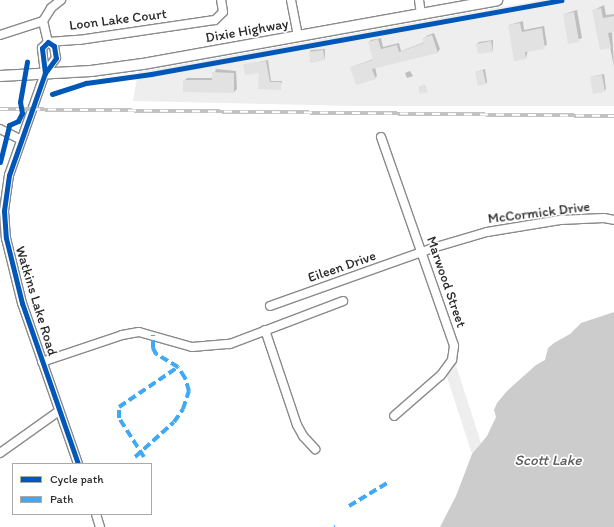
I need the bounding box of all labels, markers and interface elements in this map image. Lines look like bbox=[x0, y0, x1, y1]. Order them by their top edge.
street label: Loon Lake Court bbox=[68, 6, 168, 34]
street label: Dixie Highway bbox=[204, 15, 290, 47]
street label: McCormick Drive bbox=[487, 198, 591, 228]
street label: Marwood Street bbox=[423, 234, 469, 330]
street label: Watkins Lake Road bbox=[11, 244, 61, 358]
street label: Eileen Drive bbox=[306, 248, 378, 286]
water label: Scott Lake bbox=[514, 452, 582, 470]
legend bbox=[12, 463, 152, 515]
text: Cycle path bbox=[50, 472, 104, 486]
text: Path bbox=[50, 492, 73, 506]

